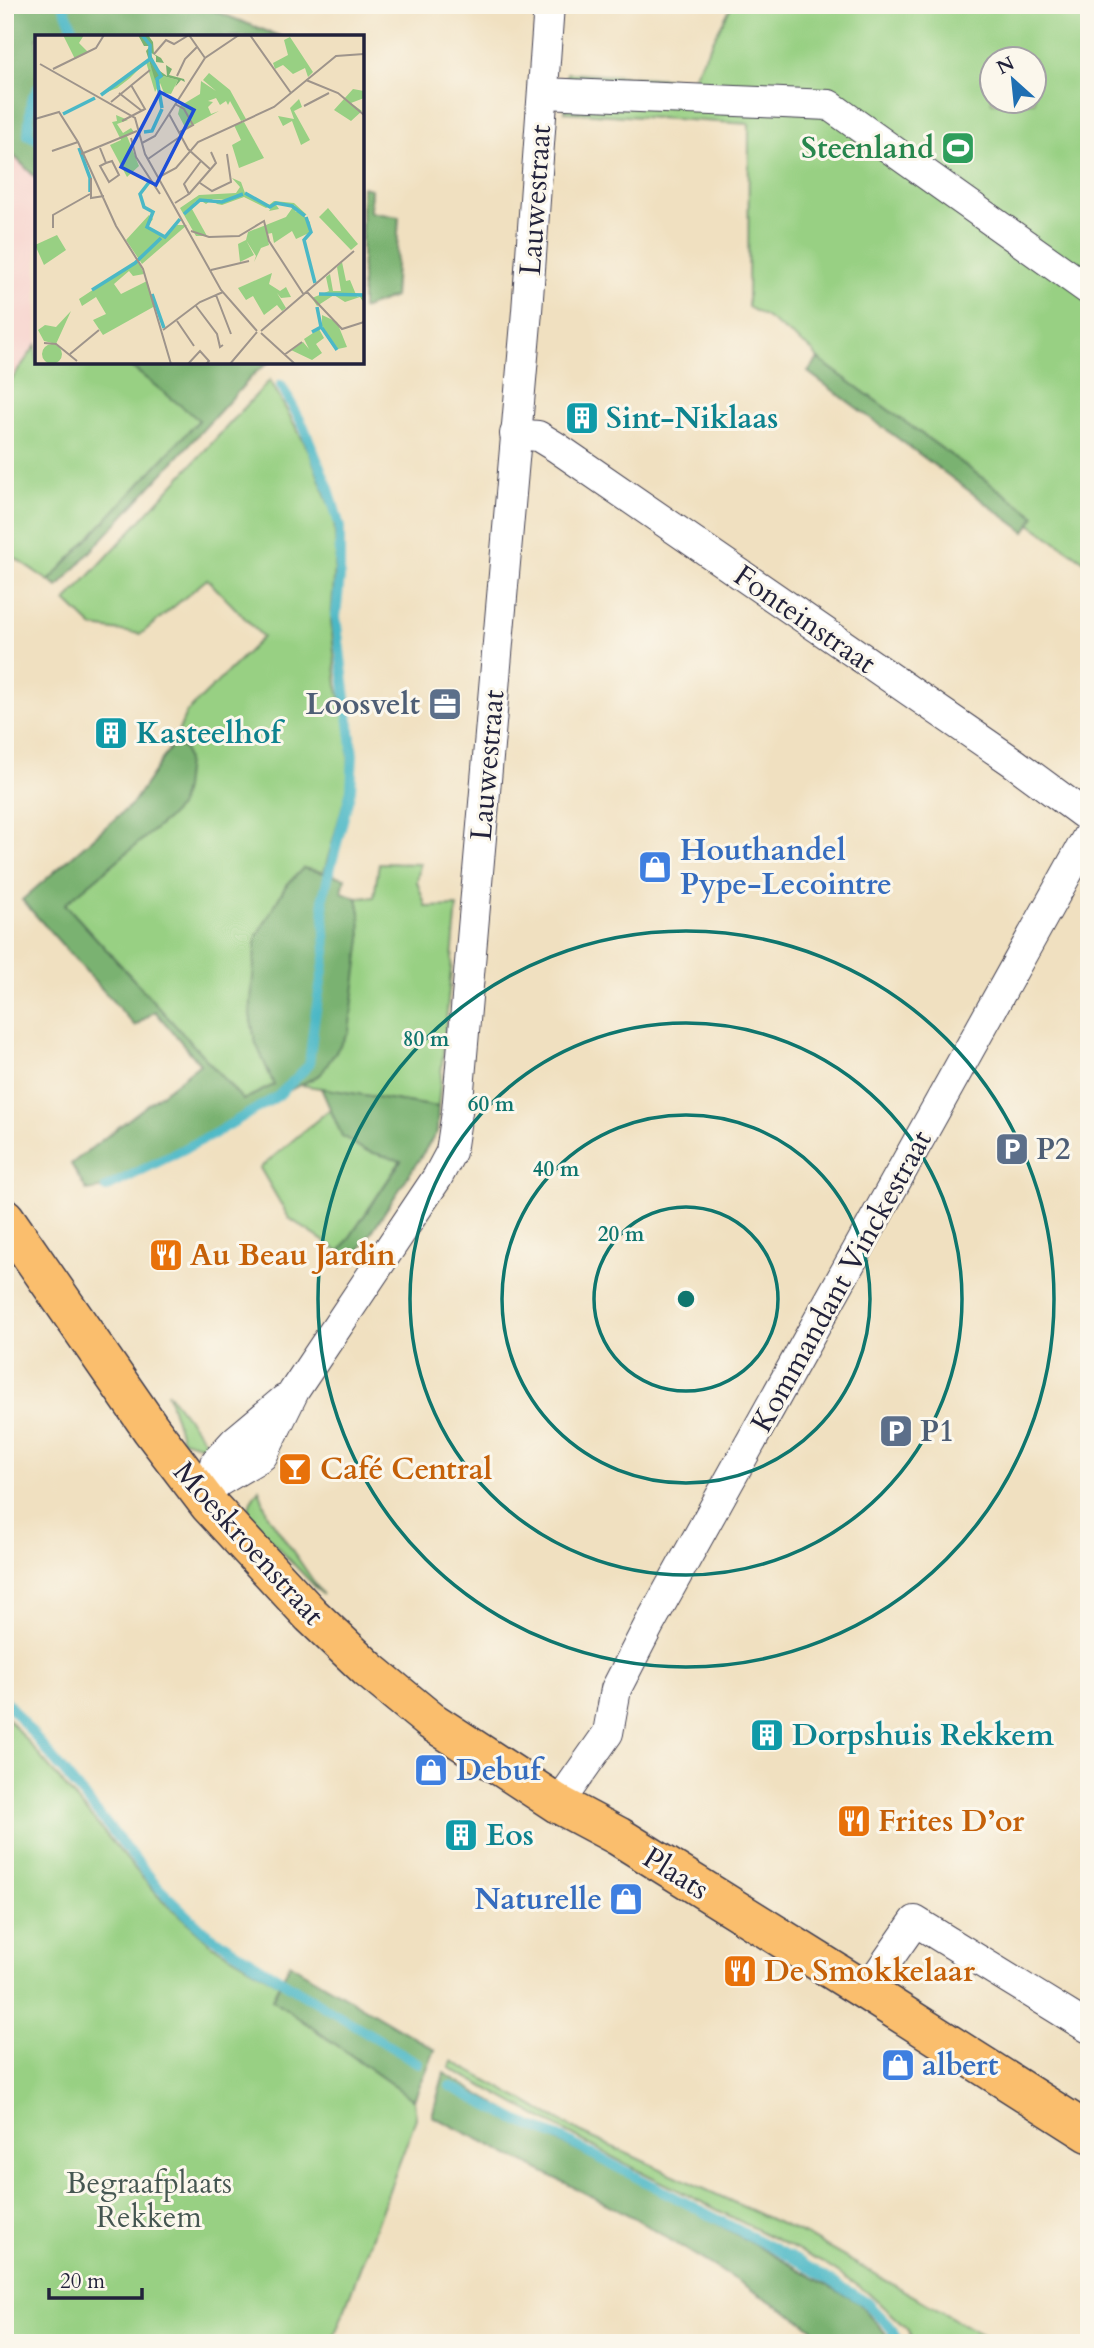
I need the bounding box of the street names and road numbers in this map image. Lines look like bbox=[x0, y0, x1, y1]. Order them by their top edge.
street label: Lauwestraat bbox=[510, 123, 561, 277]
street label: Fonteinstraat bbox=[725, 555, 884, 684]
street label: Lauwestraat bbox=[460, 687, 515, 842]
street label: Kommandant Vinckestraat bbox=[741, 1122, 942, 1440]
street label: Moeskroenstraat bbox=[164, 1452, 334, 1635]
street label: Plaats bbox=[635, 1837, 717, 1910]

